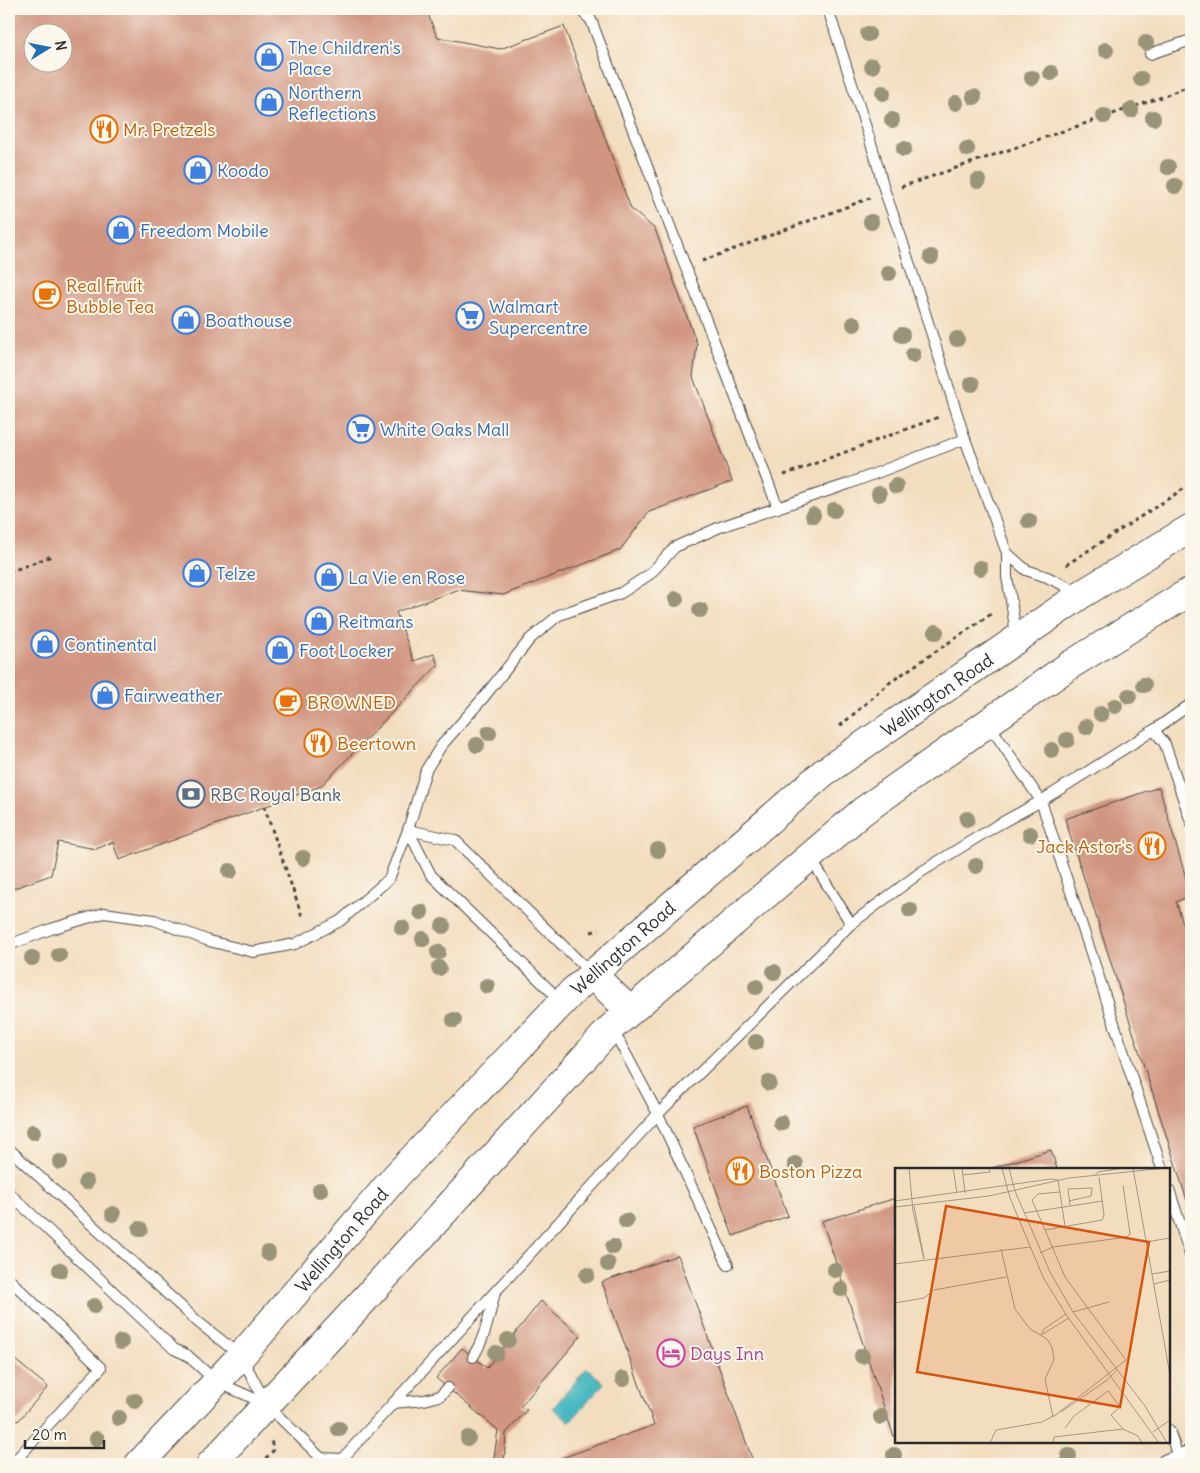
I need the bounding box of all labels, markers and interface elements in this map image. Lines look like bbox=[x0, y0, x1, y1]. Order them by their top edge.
north arrow bbox=[22, 22, 72, 72]
place label: The Children's Place bbox=[288, 36, 401, 80]
text: N bbox=[51, 39, 71, 52]
shop icon: The Children's Place bbox=[254, 42, 284, 72]
place label: Northern Reflections bbox=[288, 81, 376, 125]
shop icon: Northern Reflections bbox=[254, 87, 284, 117]
restaurant icon: Mr. Pretzels bbox=[89, 114, 119, 144]
place label: Mr. Pretzels bbox=[123, 118, 216, 141]
shop icon: Koodo bbox=[183, 155, 213, 185]
place label: Koodo bbox=[217, 159, 269, 182]
shop icon: Freedom Mobile bbox=[106, 215, 136, 245]
place label: Freedom Mobile bbox=[140, 219, 269, 242]
place label: Real Fruit Bubble Tea bbox=[66, 274, 154, 318]
cafe icon: Real Fruit Bubble Tea bbox=[32, 280, 62, 310]
place label: Walmart Supercentre bbox=[489, 295, 588, 339]
supermarket icon: Walmart Supercentre bbox=[455, 301, 485, 331]
shop icon: Boathouse bbox=[171, 305, 201, 335]
place label: Boathouse bbox=[205, 309, 292, 332]
supermarket icon: White Oaks Mall bbox=[346, 414, 376, 444]
place label: White Oaks Mall bbox=[380, 418, 509, 441]
shop icon: Telze bbox=[182, 558, 212, 588]
place label: Telze bbox=[216, 562, 256, 585]
shop icon: La Vie en Rose bbox=[314, 562, 344, 592]
place label: La Vie en Rose bbox=[348, 566, 465, 589]
shop icon: Reitmans bbox=[304, 606, 334, 636]
place label: Reitmans bbox=[338, 610, 414, 633]
shop icon: Continental bbox=[30, 629, 60, 659]
place label: Continental bbox=[64, 633, 157, 656]
shop icon: Foot Locker bbox=[265, 635, 295, 665]
place label: Foot Locker bbox=[299, 639, 394, 662]
street label: Wellington Road bbox=[876, 647, 998, 741]
shop icon: Fairweather bbox=[90, 680, 120, 710]
place label: Fairweather bbox=[124, 684, 223, 707]
cafe icon: BROWNED bbox=[273, 687, 303, 717]
place label: BROWNED bbox=[307, 691, 396, 714]
restaurant icon: Beertown bbox=[303, 728, 333, 758]
place label: Beertown bbox=[337, 732, 416, 755]
bank icon: RBC Royal Bank bbox=[176, 779, 206, 809]
place label: RBC Royal Bank bbox=[210, 783, 341, 806]
restaurant icon: Jack Astor's bbox=[1137, 831, 1167, 861]
place label: Jack Astor's bbox=[1036, 835, 1133, 858]
street label: Wellington Road bbox=[566, 896, 680, 999]
restaurant icon: Boston Pizza bbox=[725, 1156, 755, 1186]
place label: Boston Pizza bbox=[759, 1160, 862, 1183]
inset map bbox=[895, 1168, 1170, 1443]
street label: Wellington Road bbox=[290, 1182, 393, 1297]
hotel icon: Days Inn bbox=[656, 1338, 686, 1368]
place label: Days Inn bbox=[690, 1342, 764, 1365]
scale bar bbox=[25, 1418, 104, 1450]
text: 20 m bbox=[32, 1425, 67, 1444]

